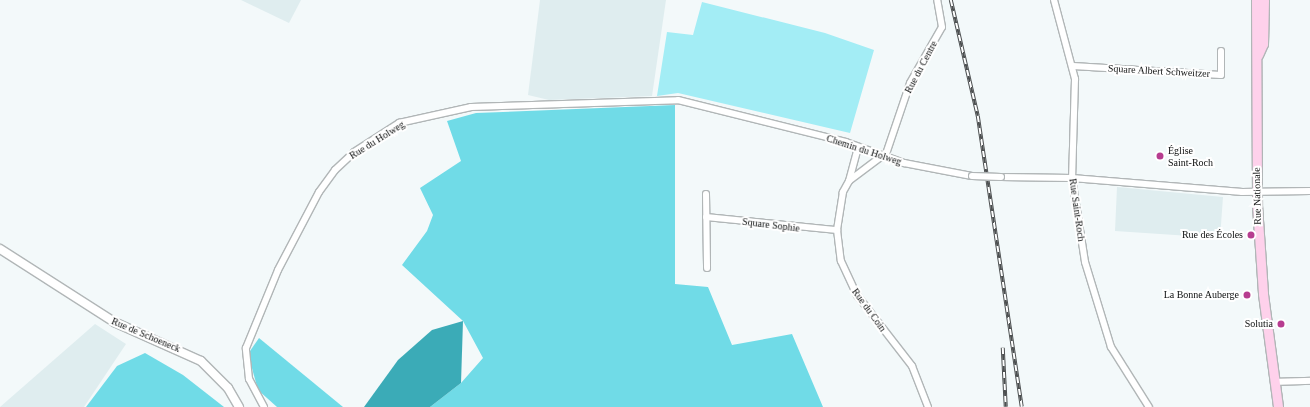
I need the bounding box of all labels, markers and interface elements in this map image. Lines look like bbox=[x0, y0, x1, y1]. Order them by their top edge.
street label: Rue du Centre bbox=[902, 39, 940, 95]
street label: Square Albert Schweitzer bbox=[1107, 62, 1211, 80]
street label: Rue du Holweg bbox=[347, 118, 407, 162]
street label: Chemin du Holweg bbox=[825, 132, 903, 168]
place label: Église Saint-Roch bbox=[1168, 144, 1213, 168]
marker: Église Saint-Roch bbox=[1155, 151, 1165, 161]
street label: Rue Nationale bbox=[1250, 167, 1264, 225]
street label: Rue Saint-Roch bbox=[1067, 178, 1087, 242]
street label: Square Sophie bbox=[741, 216, 801, 234]
place label: Rue des Écoles bbox=[1182, 229, 1243, 241]
marker: Rue des Écoles bbox=[1246, 230, 1256, 240]
street label: Rue du Coin bbox=[849, 286, 889, 334]
place label: La Bonne Auberge bbox=[1163, 289, 1239, 301]
marker: La Bonne Auberge bbox=[1242, 290, 1252, 300]
street label: Rue de Schoeneck bbox=[110, 315, 182, 355]
place label: Solutia bbox=[1245, 318, 1273, 330]
marker: Solutia bbox=[1276, 319, 1286, 329]

